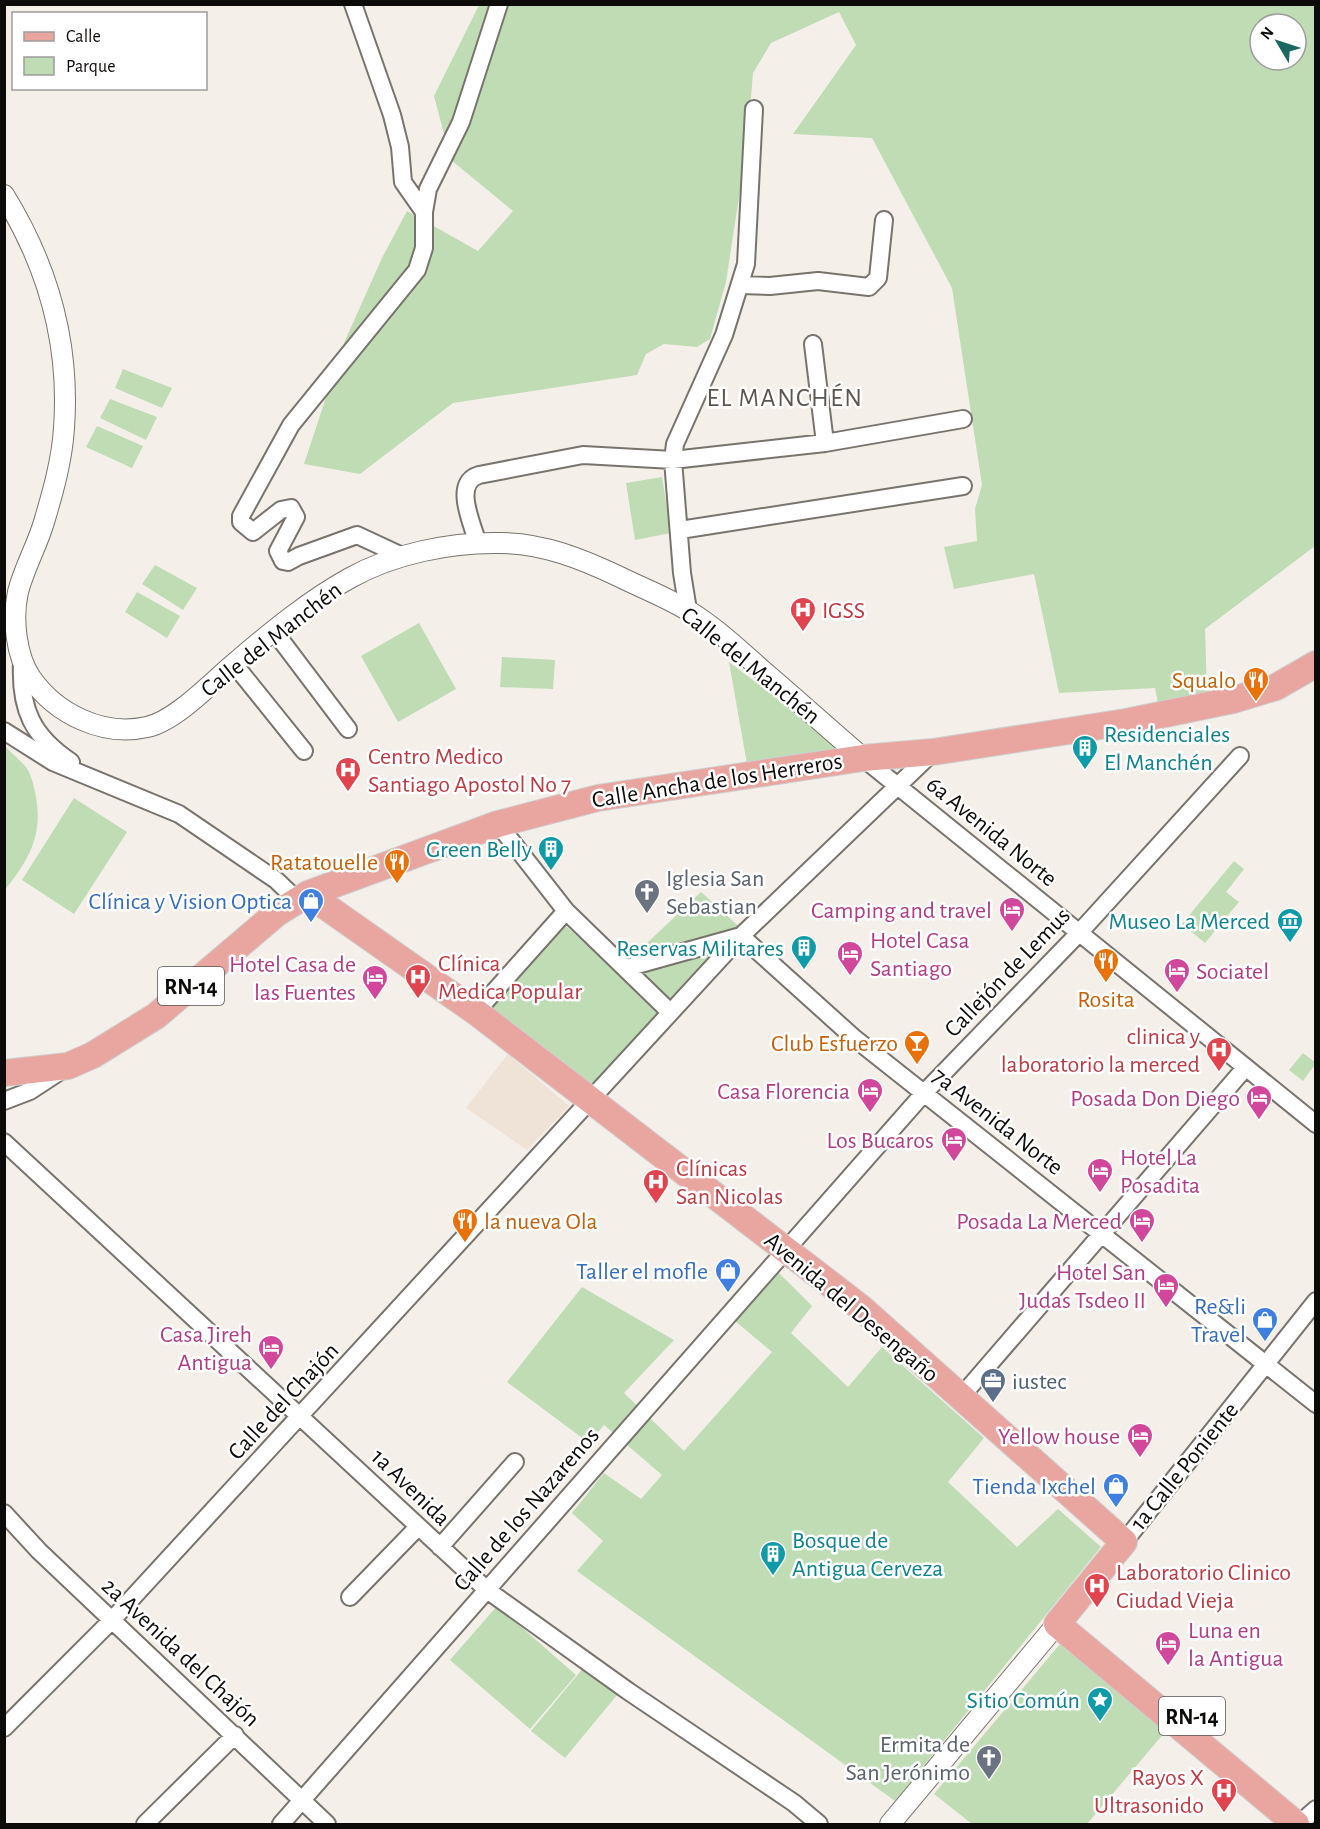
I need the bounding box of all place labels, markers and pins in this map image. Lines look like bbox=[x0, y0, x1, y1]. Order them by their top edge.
hospital icon: IGSS bbox=[788, 595, 818, 633]
place label: IGSS bbox=[822, 599, 865, 623]
restaurant icon: Squalo bbox=[1241, 665, 1271, 703]
place label: Squalo bbox=[1172, 669, 1236, 693]
place label: Residenciales El Manchén bbox=[1104, 723, 1230, 775]
building icon: Residenciales El Manchén bbox=[1070, 733, 1100, 771]
place label: Centro Medico Santiago Apostol No 7 bbox=[368, 745, 571, 797]
hospital icon: Centro Medico Santiago Apostol No 7 bbox=[333, 755, 363, 793]
building icon: Green Belly bbox=[536, 834, 566, 872]
place label: Green Belly bbox=[426, 838, 532, 862]
restaurant icon: Ratatouelle bbox=[382, 847, 412, 885]
place label: Ratatouelle bbox=[270, 851, 378, 875]
place label: Iglesia San Sebastian bbox=[666, 867, 764, 919]
church icon: Iglesia San Sebastian bbox=[632, 877, 662, 915]
shop icon: Clínica y Vision Optica bbox=[296, 886, 326, 924]
place label: Clínica y Vision Optica bbox=[88, 890, 292, 914]
hotel icon: Camping and travel bbox=[997, 895, 1027, 933]
place label: Camping and travel bbox=[811, 899, 992, 923]
museum icon: Museo La Merced bbox=[1275, 906, 1305, 944]
place label: Museo La Merced bbox=[1109, 910, 1270, 934]
place label: Hotel Casa Santiago bbox=[870, 929, 970, 981]
building icon: Reservas Militares bbox=[789, 933, 819, 971]
place label: Reservas Militares bbox=[616, 937, 784, 961]
hotel icon: Hotel Casa Santiago bbox=[835, 939, 865, 977]
restaurant icon: Rosita bbox=[1091, 946, 1121, 984]
place label: Clínica Medica Popular bbox=[438, 952, 582, 1004]
place label: Hotel Casa de las Fuentes bbox=[229, 953, 356, 1005]
hotel icon: Sociatel bbox=[1162, 956, 1192, 994]
place label: Sociatel bbox=[1196, 960, 1269, 984]
hospital icon: Clínica Medica Popular bbox=[403, 962, 433, 1000]
hotel icon: Hotel Casa de las Fuentes bbox=[360, 963, 390, 1001]
place label: Rosita bbox=[1077, 988, 1135, 1012]
place label: clinica y laboratorio la merced bbox=[1001, 1025, 1200, 1077]
bar icon: Club Esfuerzo bbox=[902, 1028, 932, 1066]
place label: Club Esfuerzo bbox=[771, 1032, 898, 1056]
hospital icon: clinica y laboratorio la merced bbox=[1204, 1035, 1234, 1073]
hotel icon: Casa Florencia bbox=[855, 1076, 885, 1114]
place label: Casa Florencia bbox=[717, 1080, 850, 1104]
hotel icon: Posada Don Diego bbox=[1244, 1083, 1274, 1121]
place label: Posada Don Diego bbox=[1070, 1087, 1240, 1111]
hotel icon: Los Bucaros bbox=[939, 1125, 969, 1163]
place label: Los Bucaros bbox=[826, 1129, 934, 1153]
place label: Hotel La Posadita bbox=[1120, 1146, 1200, 1198]
hotel icon: Hotel La Posadita bbox=[1085, 1156, 1115, 1194]
place label: Clínicas San Nicolas bbox=[676, 1157, 783, 1209]
hospital icon: Clínicas San Nicolas bbox=[641, 1167, 671, 1205]
restaurant icon: la nueva Ola bbox=[450, 1206, 480, 1244]
hotel icon: Posada La Merced bbox=[1127, 1206, 1157, 1244]
place label: la nueva Ola bbox=[484, 1210, 598, 1234]
place label: Posada La Merced bbox=[956, 1210, 1122, 1234]
shop icon: Taller el mofle bbox=[713, 1256, 743, 1294]
place label: Taller el mofle bbox=[576, 1260, 708, 1284]
place label: Hotel San Judas Tsdeo II bbox=[1019, 1261, 1146, 1313]
hotel icon: Hotel San Judas Tsdeo II bbox=[1151, 1271, 1181, 1309]
place label: Re&li Travel bbox=[1191, 1295, 1246, 1347]
shop icon: Re&li Travel bbox=[1250, 1305, 1280, 1343]
place label: Casa Jireh Antigua bbox=[160, 1323, 252, 1375]
hotel icon: Casa Jireh Antigua bbox=[256, 1333, 286, 1371]
office icon: iustec bbox=[978, 1366, 1008, 1404]
place label: iustec bbox=[1012, 1370, 1067, 1394]
hotel icon: Yellow house bbox=[1125, 1421, 1155, 1459]
place label: Yellow house bbox=[998, 1425, 1120, 1449]
shop icon: Tienda Ixchel bbox=[1101, 1471, 1131, 1509]
place label: Tienda Ixchel bbox=[972, 1475, 1096, 1499]
place label: Bosque de Antigua Cerveza bbox=[792, 1529, 943, 1581]
building icon: Bosque de Antigua Cerveza bbox=[758, 1539, 788, 1577]
place label: Laboratorio Clinico Ciudad Vieja bbox=[1116, 1561, 1291, 1613]
hospital icon: Laboratorio Clinico Ciudad Vieja bbox=[1082, 1571, 1112, 1609]
place label: Luna en la Antigua bbox=[1188, 1619, 1283, 1671]
hotel icon: Luna en la Antigua bbox=[1153, 1629, 1183, 1667]
place icon: Sitio Común bbox=[1085, 1685, 1115, 1723]
place label: Sitio Común bbox=[967, 1689, 1080, 1713]
place label: Ermita de San Jerónimo bbox=[845, 1733, 970, 1785]
church icon: Ermita de San Jerónimo bbox=[974, 1743, 1004, 1781]
place label: Rayos X Ultrasonido bbox=[1094, 1766, 1204, 1818]
hospital icon: Rayos X Ultrasonido bbox=[1209, 1776, 1239, 1814]

